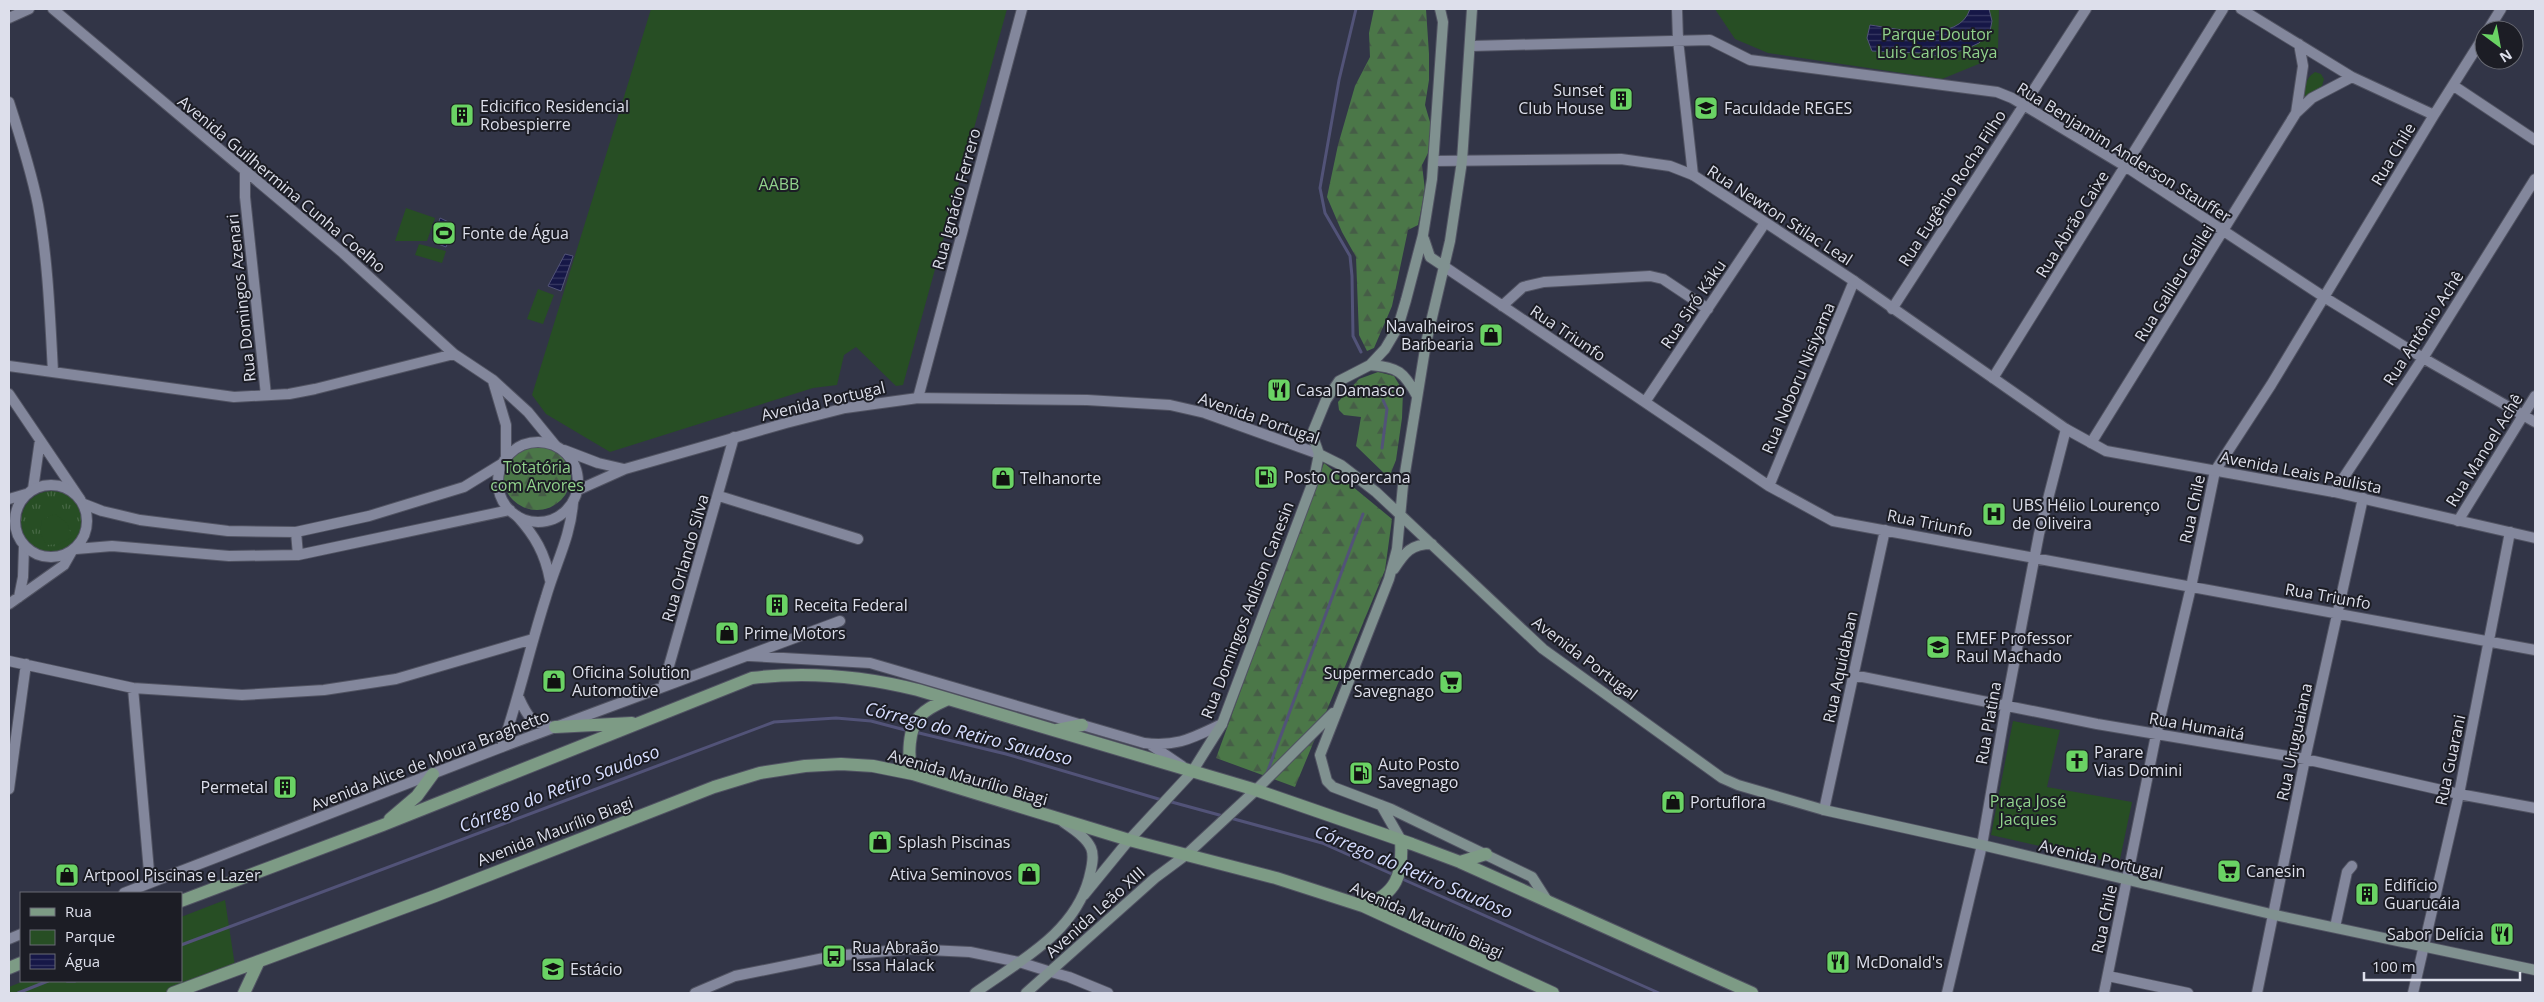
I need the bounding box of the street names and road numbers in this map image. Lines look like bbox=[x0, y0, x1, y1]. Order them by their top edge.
street label: Rua Benjamim Anderson Stauffer bbox=[2013, 77, 2236, 227]
street label: Avenida Guilhermina Cunha Coelho bbox=[173, 90, 391, 278]
street label: Rua Eugênio Rocha Filho bbox=[1893, 105, 2011, 271]
street label: Rua Chile bbox=[2366, 118, 2420, 190]
street label: Rua Ignácio Ferrero bbox=[927, 126, 985, 272]
street label: Rua Newton Stilac Leal bbox=[1703, 160, 1857, 270]
street label: Rua Abrão Caixe bbox=[2030, 166, 2114, 282]
street label: Rua Domingos Azenari bbox=[221, 213, 261, 383]
street label: Rua Galileu Galilei bbox=[2129, 220, 2219, 346]
street label: Rua Siró Káku bbox=[1655, 255, 1731, 353]
street label: Rua Antônio Achê bbox=[2378, 267, 2468, 389]
street label: Rua Noboru Nisiyama bbox=[1756, 299, 1840, 457]
street label: Rua Triunfo bbox=[1526, 300, 1610, 366]
street label: Avenida Portugal bbox=[759, 376, 887, 426]
street label: Avenida Portugal bbox=[1196, 387, 1322, 449]
street label: Rua Manoel Achê bbox=[2440, 389, 2528, 511]
street label: Avenida Leais Paulista bbox=[2218, 446, 2384, 498]
street label: Rua Chile bbox=[2174, 473, 2210, 545]
street label: Rua Orlando Silva bbox=[656, 492, 714, 624]
street label: Rua Domingos Adilson Canesin bbox=[1195, 498, 1299, 722]
street label: Rua Triunfo bbox=[1885, 504, 1975, 542]
street label: Rua Triunfo bbox=[2283, 578, 2373, 614]
street label: Rua Aquidaban bbox=[1817, 609, 1863, 725]
street label: Avenida Portugal bbox=[1528, 611, 1642, 705]
street label: Rua Platina bbox=[1970, 680, 2006, 766]
street label: Rua Uruguaiana bbox=[2271, 681, 2317, 803]
street label: Avenida Alice de Moura Braghetto bbox=[308, 704, 552, 816]
street label: Rua Humaitá bbox=[2147, 707, 2247, 745]
street label: Rua Guarani bbox=[2430, 713, 2470, 807]
street label: Avenida Maurílio Biagi bbox=[886, 744, 1050, 810]
street label: Avenida Maurílio Biagi bbox=[474, 791, 636, 871]
street label: Avenida Portugal bbox=[2037, 834, 2165, 884]
street label: Avenida Leão XIII bbox=[1041, 862, 1149, 962]
street label: Avenida Maurílio Biagi bbox=[1347, 876, 1507, 964]
street label: Rua Chile bbox=[2086, 883, 2122, 955]

